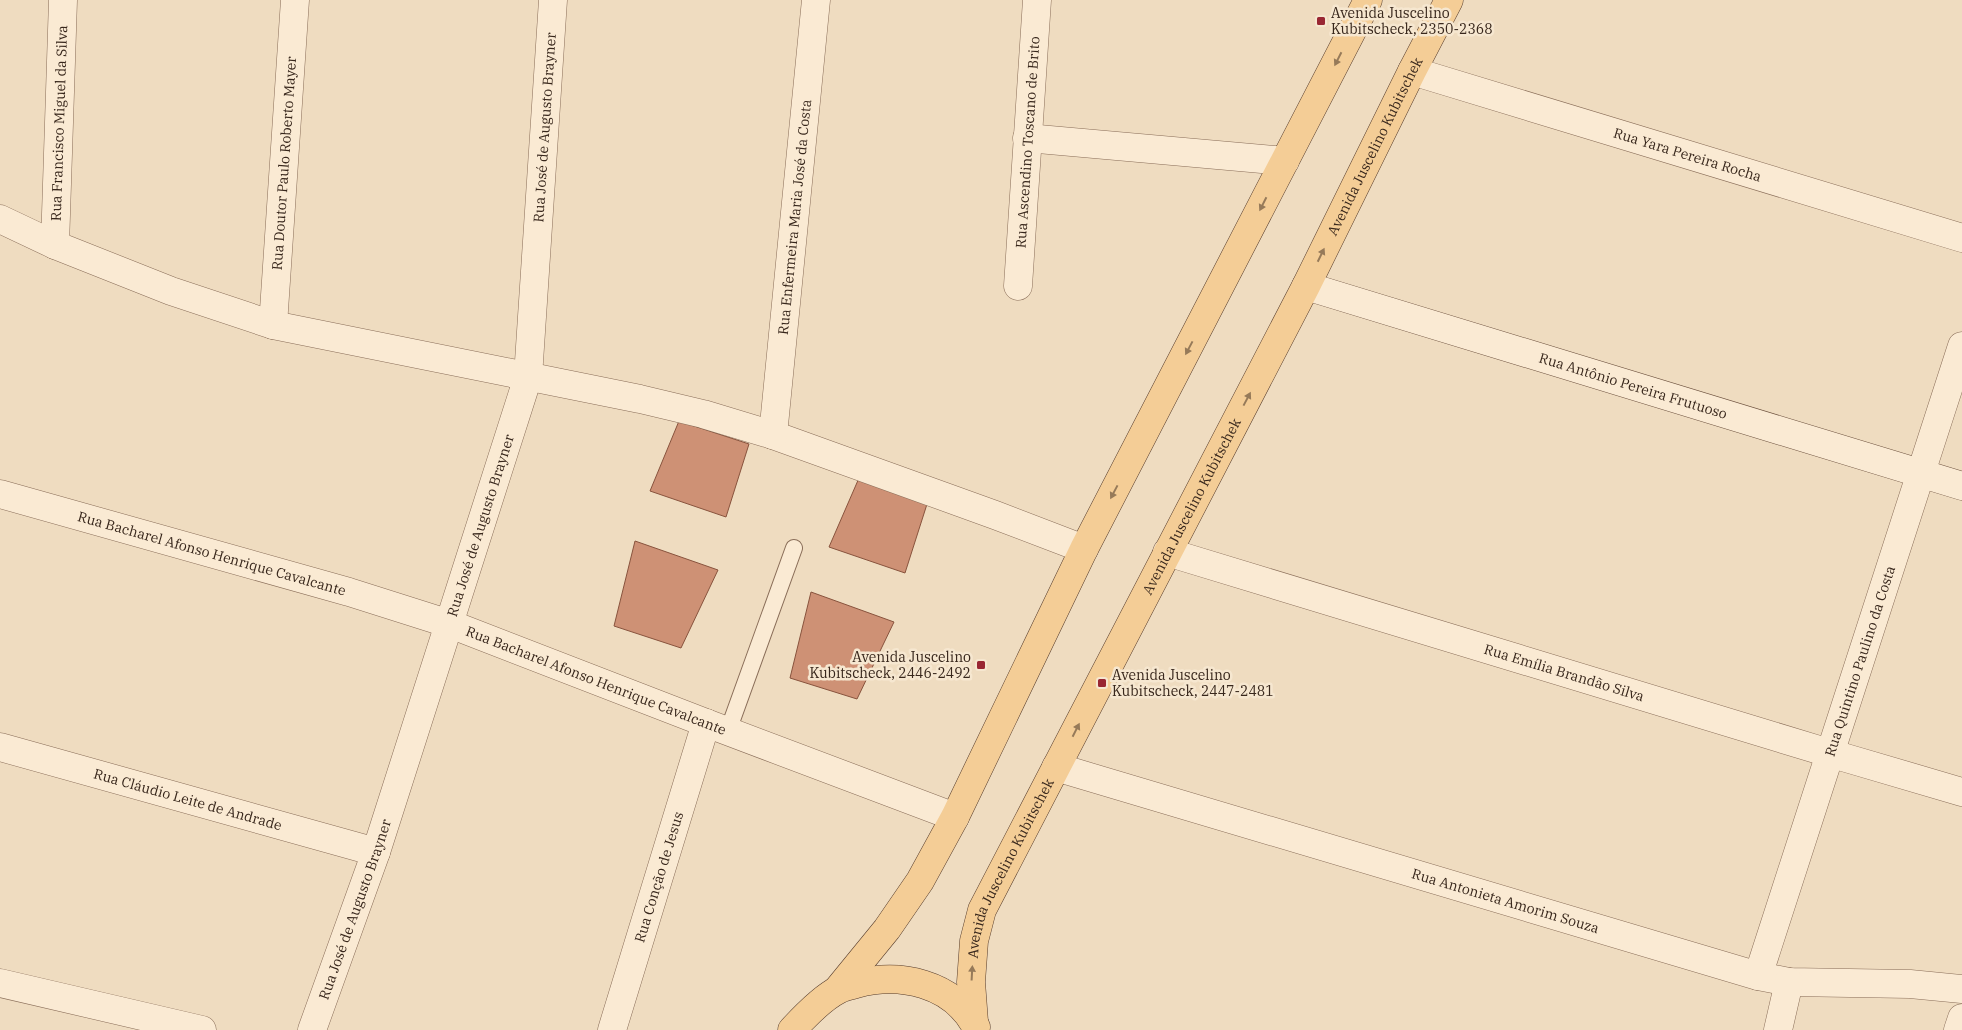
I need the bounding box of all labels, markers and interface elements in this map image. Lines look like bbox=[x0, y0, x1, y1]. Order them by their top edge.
place label: Avenida Juscelino Kubitscheck, 2350-2368 bbox=[1331, 4, 1493, 38]
marker: Avenida Juscelino Kubitscheck, 2350-2368 bbox=[1315, 15, 1327, 27]
street label: Rua Francisco Miguel da Silva bbox=[47, 24, 71, 221]
street label: Rua José de Augusto Brayner bbox=[529, 31, 560, 223]
street label: Rua Ascendino Toscano de Brito bbox=[1012, 36, 1044, 249]
one-way arrow bbox=[1334, 52, 1342, 66]
street label: Avenida Juscelino Kubitschek bbox=[1323, 53, 1427, 239]
street label: Rua Doutor Paulo Roberto Mayer bbox=[268, 55, 300, 271]
street label: Rua Enfermeira Maria José da Costa bbox=[774, 98, 815, 336]
street label: Rua Yara Pereira Rocha bbox=[1611, 124, 1764, 186]
one-way arrow bbox=[1259, 196, 1267, 211]
one-way arrow bbox=[1317, 247, 1326, 262]
one-way arrow bbox=[1185, 341, 1193, 355]
street label: Rua Antônio Pereira Frutuoso bbox=[1537, 349, 1730, 423]
one-way arrow bbox=[1243, 392, 1251, 406]
street label: Avenida Juscelino Kubitschek bbox=[1138, 414, 1245, 598]
street label: Rua José de Augusto Brayner bbox=[443, 431, 518, 619]
one-way arrow bbox=[1110, 485, 1118, 499]
street label: Rua Bacharel Afonso Henrique Cavalcante bbox=[76, 507, 348, 600]
street label: Rua Quintino Paulino da Costa bbox=[1821, 563, 1899, 759]
street label: Rua Bacharel Afonso Henrique Cavalcante bbox=[463, 622, 729, 739]
street label: Rua Emília Brandão Silva bbox=[1482, 640, 1647, 705]
place label: Avenida Juscelino Kubitscheck, 2446-2492 bbox=[809, 648, 971, 682]
marker: Avenida Juscelino Kubitscheck, 2446-2492 bbox=[975, 659, 987, 671]
place label: Avenida Juscelino Kubitscheck, 2447-2481 bbox=[1112, 666, 1274, 700]
marker: Avenida Juscelino Kubitscheck, 2447-2481 bbox=[1096, 677, 1108, 689]
one-way arrow bbox=[1072, 723, 1080, 737]
street label: Rua Cláudio Leite de Andrade bbox=[92, 765, 284, 834]
street label: Avenida Juscelino Kubitschek bbox=[964, 775, 1058, 959]
street label: Rua Conção de Jesus bbox=[630, 809, 687, 945]
street label: Rua José de Augusto Brayner bbox=[315, 816, 395, 1002]
street label: Rua Antonieta Amorim Souza bbox=[1410, 864, 1602, 937]
one-way arrow bbox=[968, 965, 976, 981]

